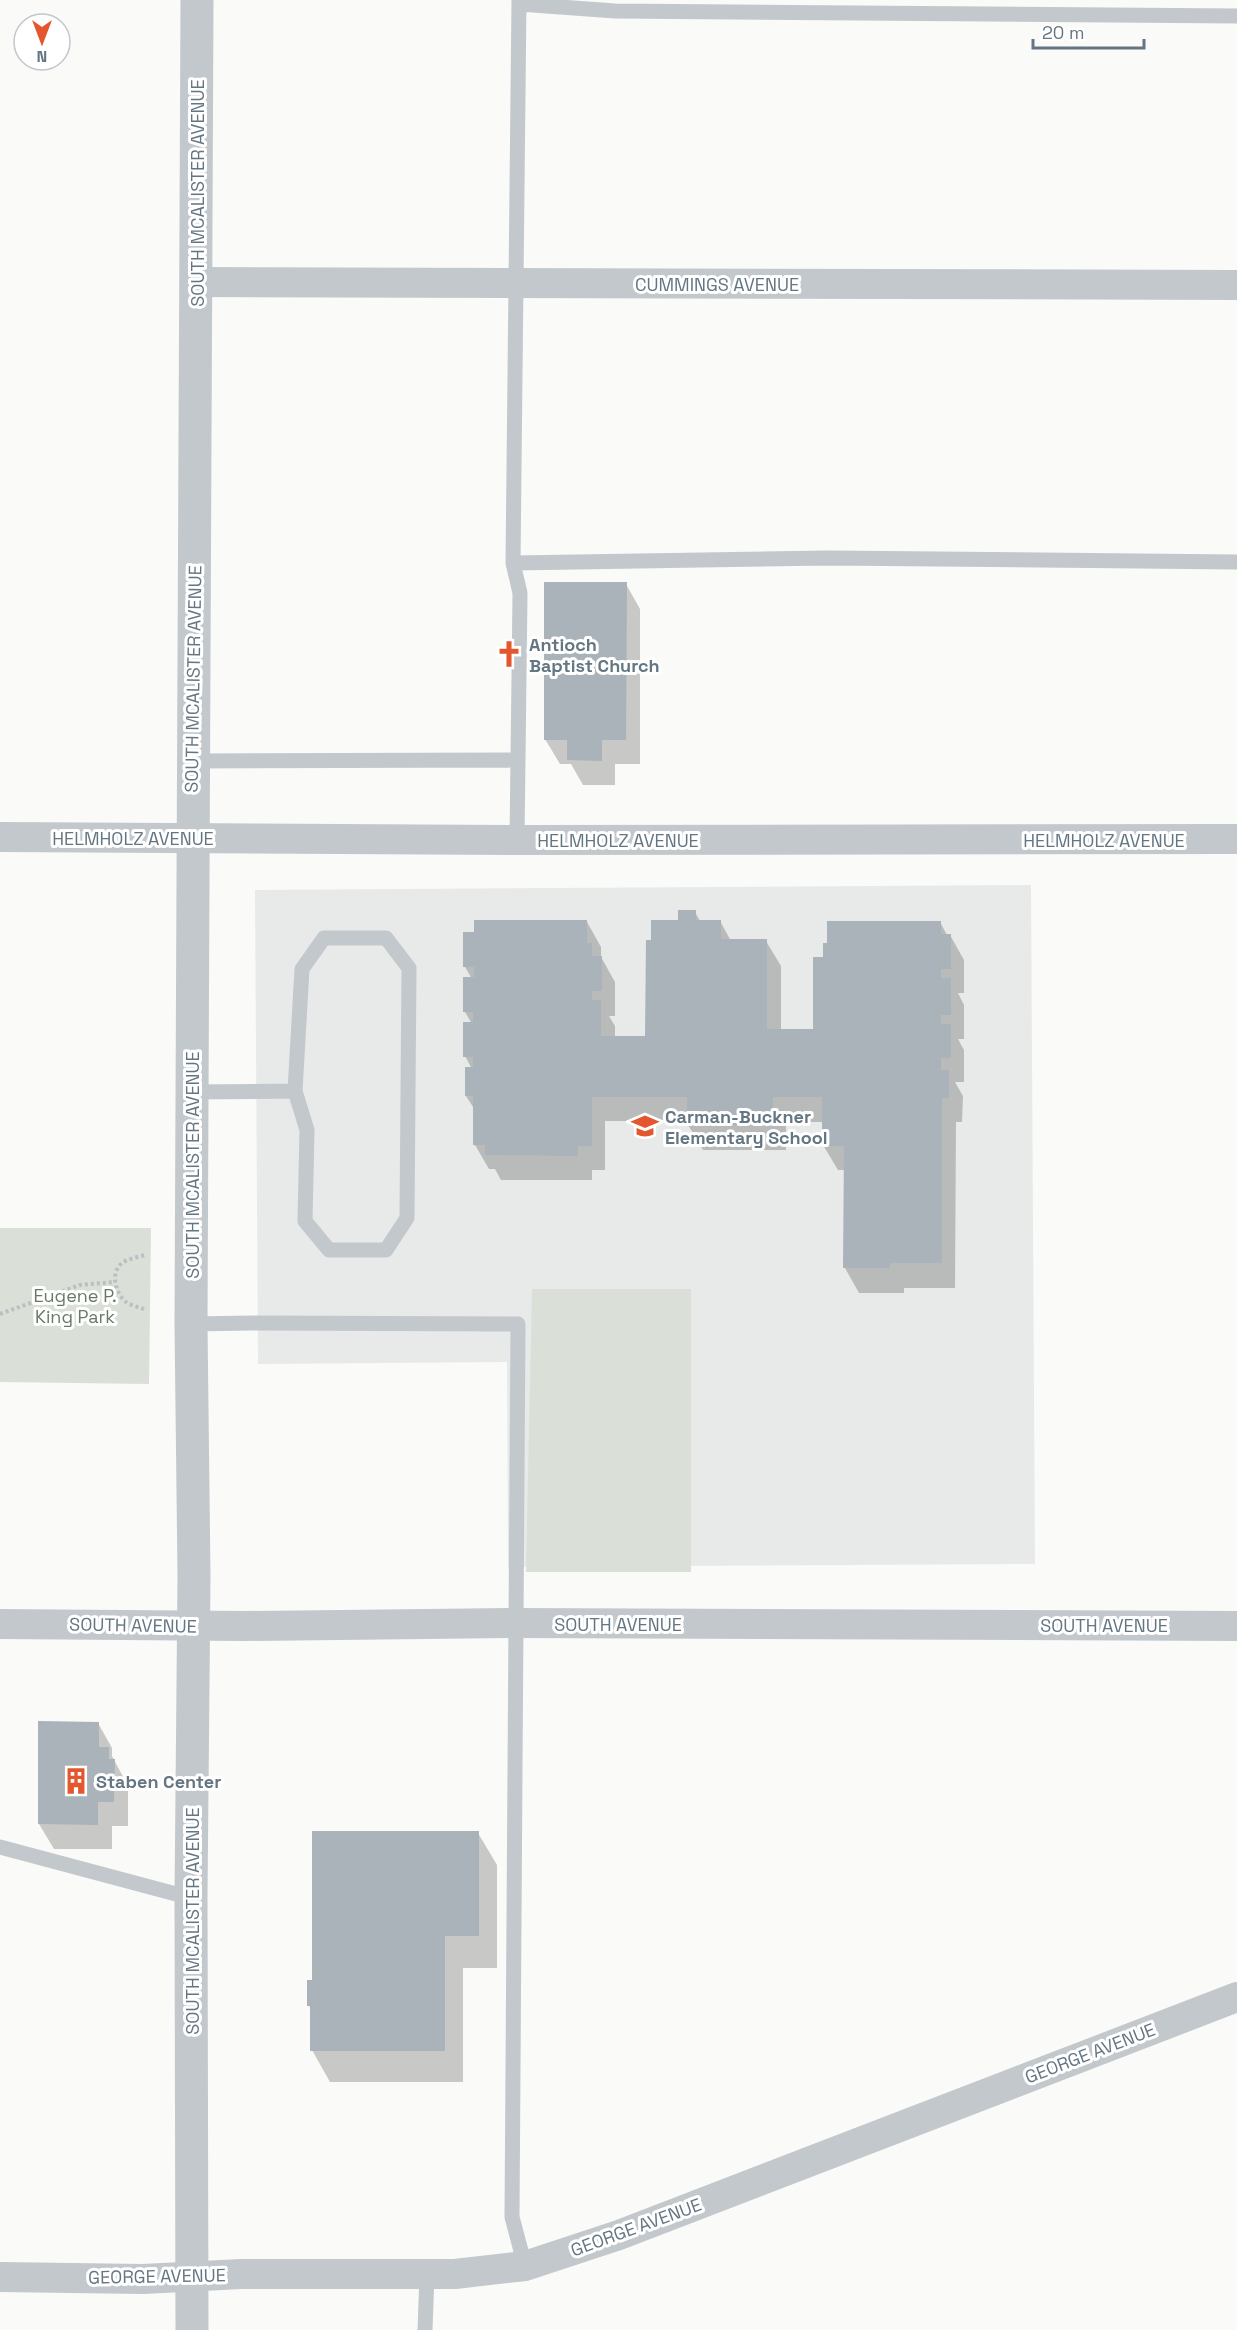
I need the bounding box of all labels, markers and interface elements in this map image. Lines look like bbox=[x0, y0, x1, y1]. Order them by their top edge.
north arrow bbox=[12, 12, 72, 72]
scale bar bbox=[1033, 12, 1144, 50]
text: 20 m bbox=[1042, 21, 1085, 44]
text: N bbox=[37, 46, 47, 67]
street label: SOUTH MCALISTER AVENUE bbox=[186, 79, 209, 307]
street label: CUMMINGS AVENUE bbox=[635, 273, 799, 296]
street label: SOUTH MCALISTER AVENUE bbox=[180, 565, 206, 793]
place label: Antioch Baptist Church bbox=[529, 633, 660, 677]
church icon: Antioch Baptist Church bbox=[494, 639, 524, 669]
street label: HELMHOLZ AVENUE bbox=[52, 827, 214, 850]
street label: HELMHOLZ AVENUE bbox=[537, 829, 699, 852]
street label: HELMHOLZ AVENUE bbox=[1023, 829, 1185, 852]
street label: SOUTH MCALISTER AVENUE bbox=[181, 1051, 204, 1279]
place label: Carman-Buckner Elementary School bbox=[665, 1105, 828, 1149]
school or university icon: Carman-Buckner Elementary School bbox=[630, 1111, 660, 1141]
park label: Eugene P. King Park bbox=[33, 1284, 117, 1328]
street label: SOUTH AVENUE bbox=[69, 1612, 197, 1638]
street label: SOUTH AVENUE bbox=[554, 1613, 682, 1636]
street label: SOUTH AVENUE bbox=[1040, 1614, 1168, 1637]
building icon: Staben Center bbox=[61, 1766, 91, 1796]
place label: Staben Center bbox=[96, 1770, 221, 1793]
street label: SOUTH MCALISTER AVENUE bbox=[181, 1807, 204, 2035]
street label: GEORGE AVENUE bbox=[1022, 2018, 1158, 2088]
street label: GEORGE AVENUE bbox=[567, 2193, 705, 2261]
street label: GEORGE AVENUE bbox=[88, 2263, 226, 2289]

